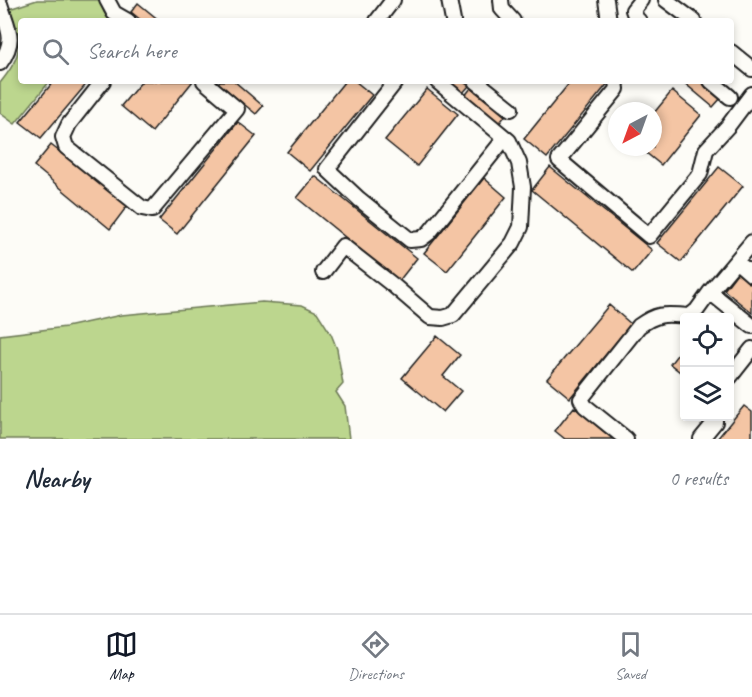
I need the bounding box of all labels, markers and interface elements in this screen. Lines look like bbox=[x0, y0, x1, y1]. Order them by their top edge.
search box bbox=[18, 18, 734, 84]
icon: search bbox=[39, 35, 72, 68]
text: Search here bbox=[87, 37, 177, 65]
north arrow bbox=[608, 102, 662, 156]
map controls bbox=[680, 313, 734, 421]
button: locate bbox=[680, 313, 734, 367]
button: layers bbox=[680, 367, 734, 421]
text: Nearby bbox=[24, 462, 89, 495]
text: 0 results bbox=[669, 466, 728, 491]
tab: Map bbox=[105, 628, 138, 684]
tab: Directions bbox=[348, 628, 404, 684]
tab: Saved bbox=[614, 628, 647, 684]

